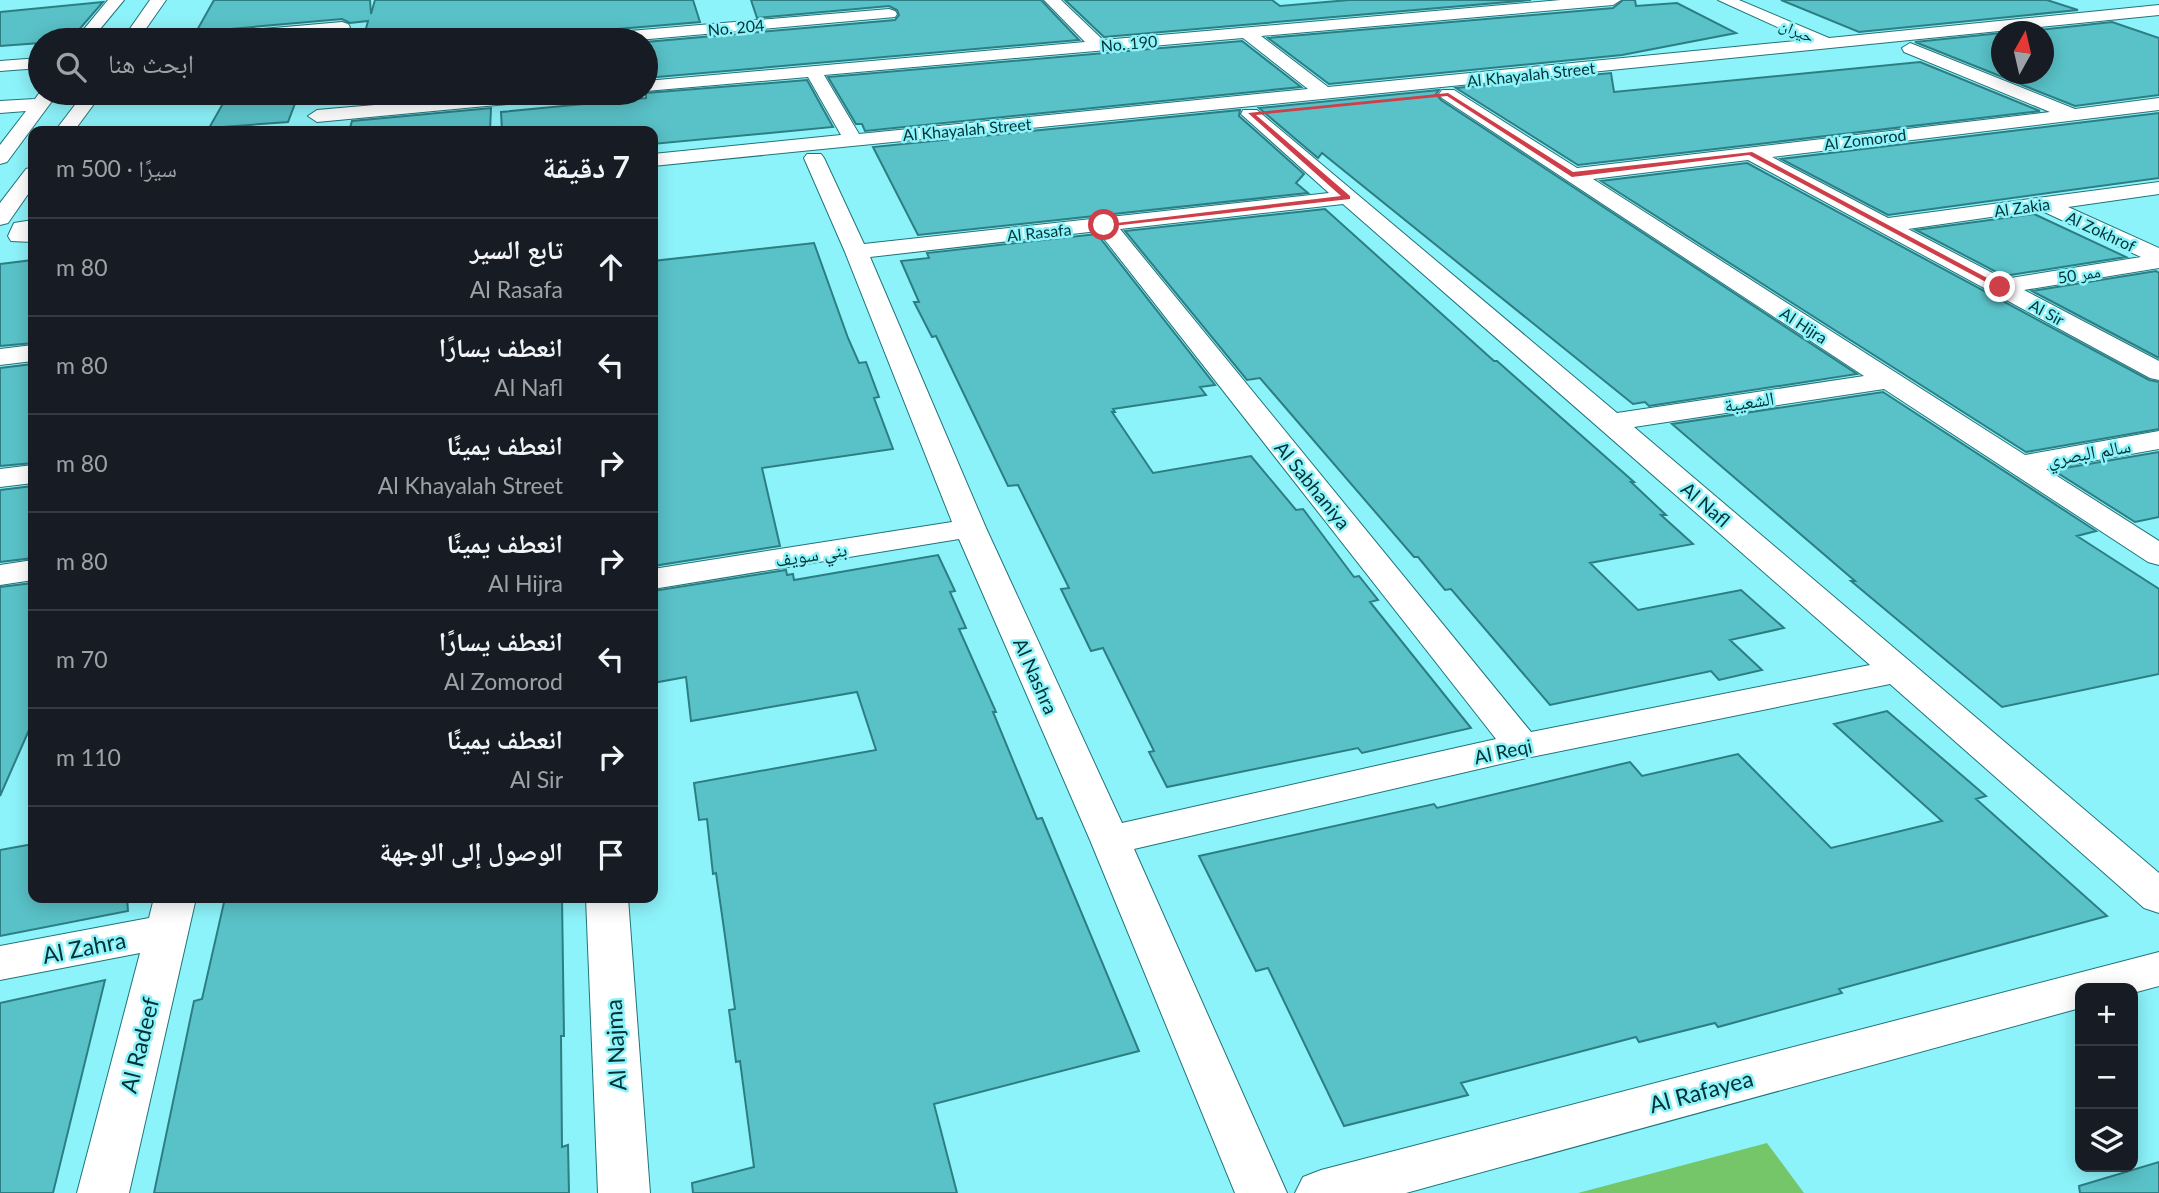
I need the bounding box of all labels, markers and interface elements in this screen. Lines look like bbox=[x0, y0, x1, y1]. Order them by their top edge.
street label: حيران bbox=[1776, 14, 1817, 48]
street label: No. 204 bbox=[707, 15, 765, 39]
north arrow bbox=[1991, 21, 2054, 84]
search box bbox=[28, 28, 658, 105]
street label: No. 190 bbox=[1100, 31, 1158, 55]
text: ابحث هنا bbox=[108, 47, 194, 79]
icon: search bbox=[52, 48, 90, 86]
street label: Al Khayalah Street bbox=[1466, 58, 1596, 90]
street label: Al Khayalah Street bbox=[902, 114, 1032, 144]
street label: Al Zomorod bbox=[1823, 125, 1907, 153]
text: 7 دقيقة bbox=[542, 148, 630, 184]
text: سيرًا · 500 m bbox=[56, 154, 177, 182]
street label: Al Zakia bbox=[1993, 194, 2051, 220]
street label: Al Zokhrof bbox=[2063, 207, 2139, 255]
route start bbox=[1088, 209, 1119, 240]
street label: Al Rasafa bbox=[1006, 219, 1072, 245]
text: تابع السير bbox=[470, 233, 563, 265]
icon: ahead bbox=[592, 248, 630, 286]
text: 80 m bbox=[56, 253, 108, 281]
street label: ممر 50 bbox=[2056, 261, 2102, 288]
route end bbox=[1984, 271, 2015, 302]
text: Al Rasafa bbox=[470, 275, 563, 303]
street label: Al Sir bbox=[2026, 295, 2068, 329]
street label: Al Hijra bbox=[1777, 303, 1831, 347]
text: انعطف يسارًا bbox=[439, 331, 563, 363]
icon: left bbox=[592, 346, 630, 384]
text: 80 m bbox=[56, 351, 108, 379]
text: Al Nafl bbox=[494, 373, 563, 401]
street label: الشعيبة bbox=[1723, 386, 1776, 417]
text: انعطف يمينًا bbox=[446, 429, 563, 461]
street label: سالم البصري bbox=[2045, 433, 2133, 475]
street label: Al Sabhaniya bbox=[1270, 436, 1356, 534]
icon: right bbox=[592, 444, 630, 482]
text: 80 m bbox=[56, 449, 108, 477]
text: Al Khayalah Street bbox=[378, 471, 563, 499]
street label: Al Nafl bbox=[1677, 477, 1735, 531]
text: انعطف يمينًا bbox=[446, 527, 563, 559]
street label: بني سويف bbox=[774, 537, 849, 576]
icon: right bbox=[592, 542, 630, 580]
text: 80 m bbox=[56, 547, 108, 575]
text: Al Hijra bbox=[488, 569, 563, 597]
text: انعطف يسارًا bbox=[439, 625, 563, 657]
street label: Al Nashra bbox=[1009, 634, 1063, 718]
icon: left bbox=[592, 640, 630, 678]
text: 70 m bbox=[56, 645, 108, 673]
text: Al Zomorod bbox=[444, 667, 563, 695]
text: انعطف يمينًا bbox=[446, 723, 563, 755]
street label: Al Reqi bbox=[1472, 734, 1534, 768]
icon: right bbox=[592, 738, 630, 776]
text: 110 m bbox=[56, 743, 121, 771]
text: Al Sir bbox=[510, 765, 563, 793]
text: الوصول إلى الوجهة bbox=[379, 835, 563, 867]
icon: arrive bbox=[592, 836, 630, 874]
street label: Al Zahra bbox=[40, 925, 128, 969]
map controls bbox=[2075, 983, 2138, 1172]
button: + bbox=[2075, 983, 2138, 1046]
street label: Al Radeef bbox=[114, 994, 164, 1096]
street label: Al Najma bbox=[599, 999, 631, 1091]
button: − bbox=[2075, 1046, 2138, 1109]
street label: Al Rafayea bbox=[1646, 1064, 1756, 1118]
button: layers bbox=[2075, 1109, 2138, 1172]

